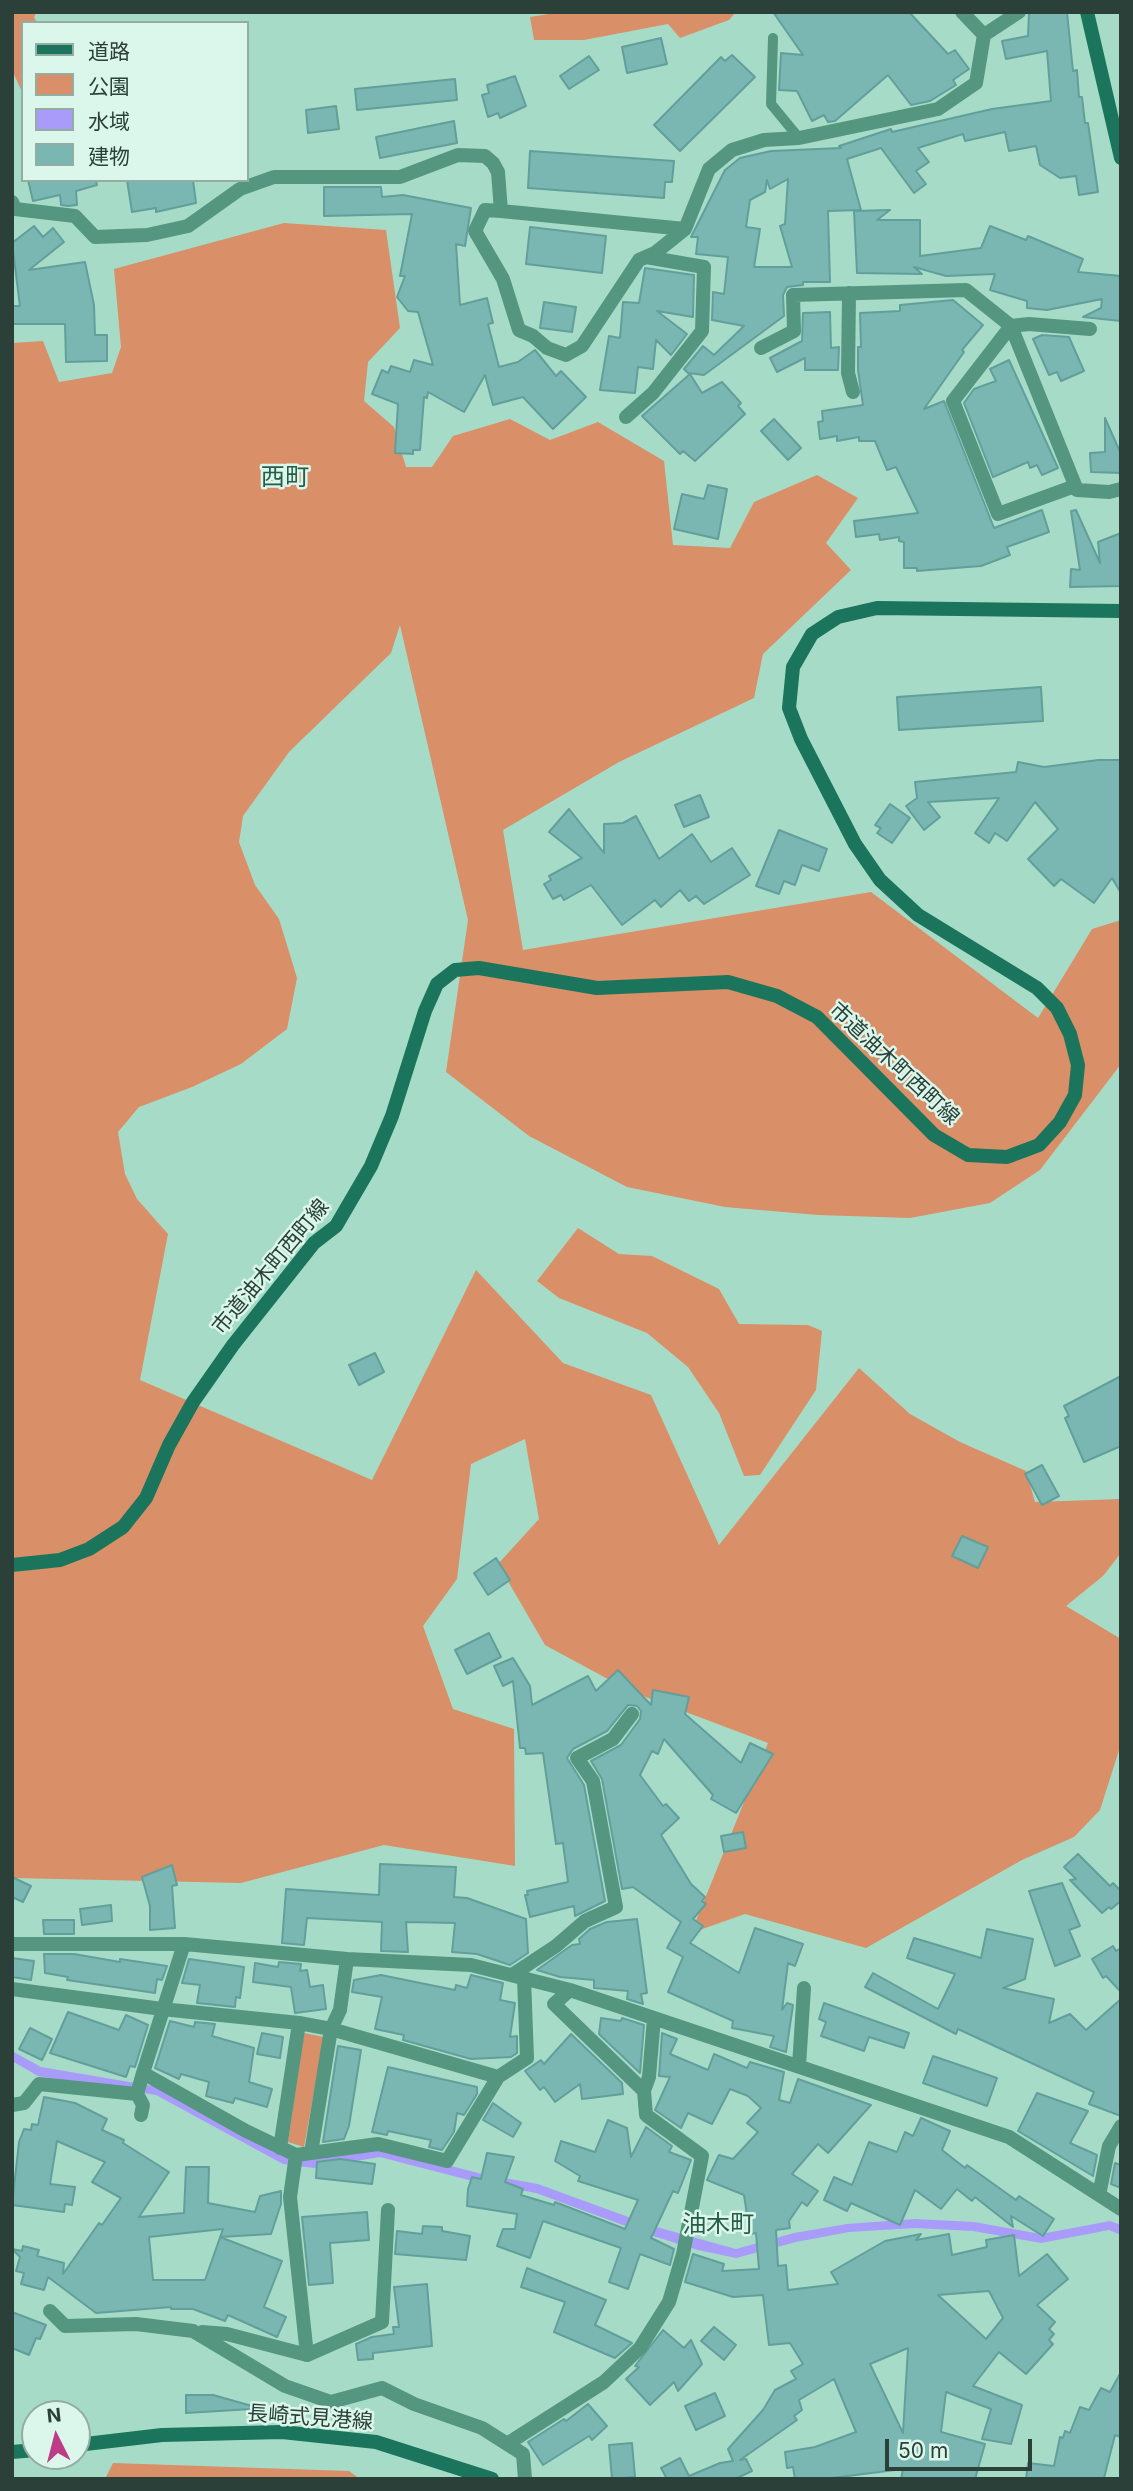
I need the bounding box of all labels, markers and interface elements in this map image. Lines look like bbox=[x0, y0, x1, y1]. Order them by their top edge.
legend bbox=[21, 21, 248, 182]
text: 道路 bbox=[88, 39, 130, 64]
text: 公園 bbox=[88, 74, 130, 99]
text: 水域 bbox=[88, 109, 130, 134]
text: 建物 bbox=[88, 144, 130, 169]
district label: 西町 bbox=[261, 464, 309, 492]
street label: 市道油木町西町線 bbox=[824, 997, 964, 1131]
street label: 市道油木町西町線 bbox=[207, 1195, 335, 1339]
district label: 油木町 bbox=[682, 2211, 754, 2239]
north arrow bbox=[21, 2400, 91, 2470]
street label: 長崎式見港線 bbox=[246, 2401, 374, 2435]
text: N bbox=[46, 2403, 62, 2428]
scale bar bbox=[888, 2424, 1035, 2468]
text: 50 m bbox=[898, 2438, 948, 2463]

